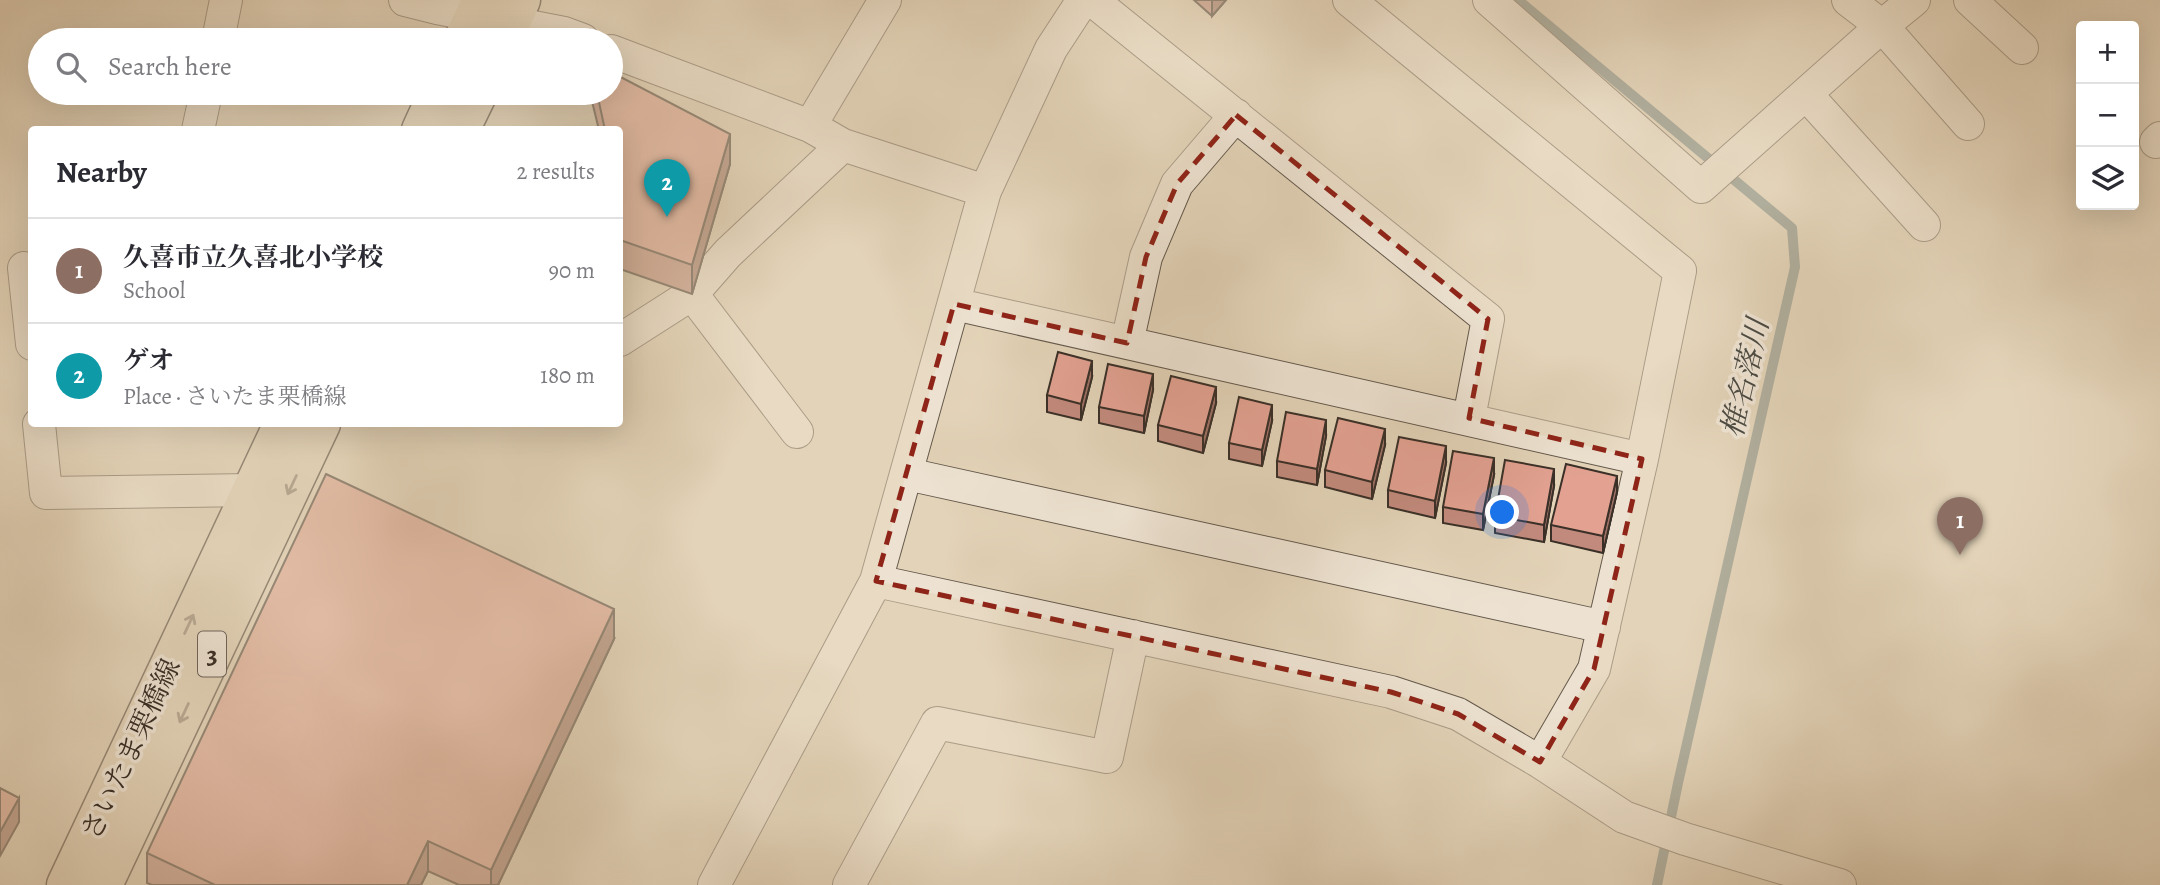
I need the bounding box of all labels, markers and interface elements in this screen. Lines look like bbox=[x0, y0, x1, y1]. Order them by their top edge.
map controls bbox=[2076, 21, 2139, 210]
button: + bbox=[2076, 21, 2139, 84]
search box bbox=[28, 28, 623, 105]
icon: search bbox=[52, 48, 90, 86]
text: Search here bbox=[108, 49, 232, 84]
button: − bbox=[2076, 84, 2139, 147]
button: layers bbox=[2076, 147, 2139, 210]
text: Nearby bbox=[56, 152, 147, 192]
text: 2 results bbox=[517, 156, 595, 187]
pin: 2 bbox=[644, 159, 690, 217]
text: 久喜市立久喜北小学校 bbox=[123, 240, 383, 275]
text: 1 bbox=[75, 255, 83, 286]
text: 90 m bbox=[549, 255, 595, 286]
text: School bbox=[123, 275, 185, 306]
water label: 椎名落川 bbox=[1712, 312, 1779, 441]
text: ゲオ bbox=[123, 343, 174, 378]
text: 2 bbox=[73, 360, 85, 391]
text: 180 m bbox=[540, 360, 595, 391]
text: Place · さいたま栗橋線 bbox=[123, 381, 346, 412]
one-way arrow bbox=[285, 474, 298, 495]
your location bbox=[1485, 495, 1519, 529]
pin: 1 bbox=[1937, 497, 1983, 555]
one-way arrow bbox=[183, 614, 196, 635]
road number: 3 bbox=[198, 632, 226, 676]
street label: さいたま栗橋線 bbox=[72, 653, 190, 846]
one-way arrow bbox=[177, 702, 191, 723]

